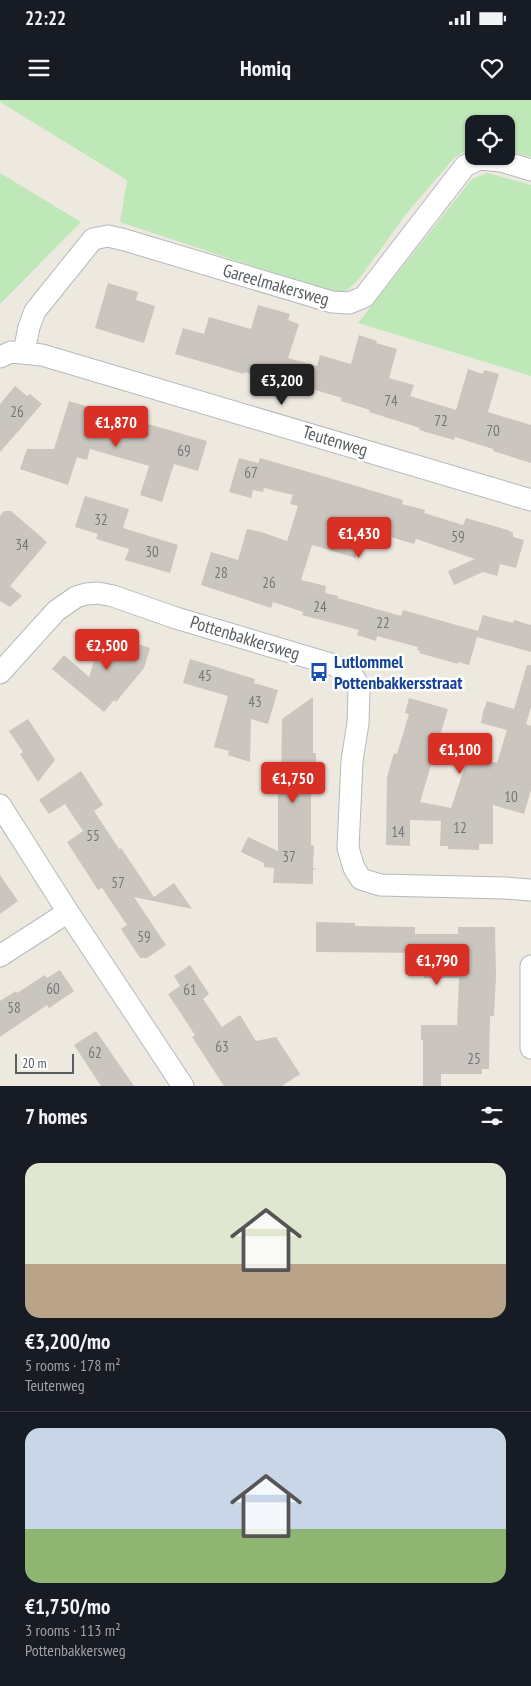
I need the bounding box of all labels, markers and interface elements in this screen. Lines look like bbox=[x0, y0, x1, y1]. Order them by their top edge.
text: 22:22 bbox=[25, 6, 66, 30]
icon: menu bbox=[25, 54, 53, 82]
text: Homiq bbox=[240, 54, 291, 82]
icon: heart bbox=[478, 54, 506, 82]
map controls bbox=[465, 115, 515, 165]
button: locate bbox=[465, 115, 515, 165]
street label: Gareelmakersweg bbox=[220, 258, 332, 311]
pin: €3,200 bbox=[241, 364, 323, 406]
text: €3,200 bbox=[261, 370, 303, 390]
house number: 74 bbox=[384, 391, 398, 410]
house number: 26 bbox=[10, 402, 24, 421]
pin: €1,870 bbox=[75, 406, 157, 448]
house number: 72 bbox=[434, 411, 448, 430]
text: €1,870 bbox=[95, 412, 137, 432]
street label: Teutenweg bbox=[300, 420, 371, 461]
house number: 70 bbox=[486, 421, 500, 440]
house number: 69 bbox=[177, 441, 191, 460]
house number: 67 bbox=[244, 463, 258, 482]
house number: 32 bbox=[94, 510, 108, 529]
pin: €1,430 bbox=[318, 516, 400, 559]
text: €1,430 bbox=[338, 523, 380, 543]
house number: 59 bbox=[451, 527, 465, 546]
house number: 34 bbox=[15, 535, 29, 554]
house number: 30 bbox=[145, 542, 159, 561]
house number: 28 bbox=[214, 563, 228, 582]
house number: 26 bbox=[262, 573, 276, 592]
house number: 24 bbox=[313, 597, 327, 616]
street label: Pottenbakkersweg bbox=[188, 610, 303, 665]
house number: 22 bbox=[376, 613, 390, 632]
pin: €2,500 bbox=[66, 628, 148, 671]
text: €2,500 bbox=[86, 635, 128, 655]
place label: Lutlommel Pottenbakkersstraat bbox=[334, 650, 463, 694]
bus stop icon: Lutlommel Pottenbakkersstraat bbox=[308, 661, 330, 683]
house number: 45 bbox=[198, 666, 212, 685]
house number: 43 bbox=[248, 692, 262, 711]
pin: €1,100 bbox=[419, 732, 501, 775]
text: €1,100 bbox=[439, 739, 481, 759]
pin: €1,750 bbox=[252, 762, 334, 804]
text: €1,750 bbox=[272, 768, 314, 788]
house number: 10 bbox=[504, 787, 518, 806]
house number: 12 bbox=[453, 818, 467, 837]
house number: 14 bbox=[391, 822, 405, 841]
house number: 55 bbox=[86, 826, 100, 845]
house number: 37 bbox=[282, 847, 296, 866]
house number: 57 bbox=[111, 873, 125, 892]
house number: 59 bbox=[137, 927, 151, 946]
pin: €1,790 bbox=[396, 944, 478, 986]
text: €1,790 bbox=[416, 950, 458, 970]
house number: 60 bbox=[46, 979, 60, 998]
house number: 61 bbox=[183, 980, 197, 999]
house number: 58 bbox=[7, 998, 21, 1017]
house number: 63 bbox=[215, 1037, 229, 1056]
house number: 62 bbox=[88, 1043, 102, 1062]
house number: 25 bbox=[467, 1049, 481, 1068]
scale bar bbox=[15, 1051, 74, 1074]
text: 20 m bbox=[22, 1054, 47, 1072]
icon: filters bbox=[478, 1102, 506, 1130]
text: 7 homes bbox=[25, 1103, 87, 1130]
icon: home bbox=[221, 1195, 311, 1285]
text: €3,200/mo bbox=[25, 1328, 110, 1355]
text: 5 rooms · 178 m² bbox=[25, 1355, 121, 1375]
text: Teutenweg bbox=[25, 1375, 85, 1395]
icon: home bbox=[221, 1461, 311, 1551]
text: €1,750/mo bbox=[25, 1593, 110, 1620]
text: 3 rooms · 113 m² bbox=[25, 1620, 121, 1640]
text: Pottenbakkersweg bbox=[25, 1640, 126, 1660]

